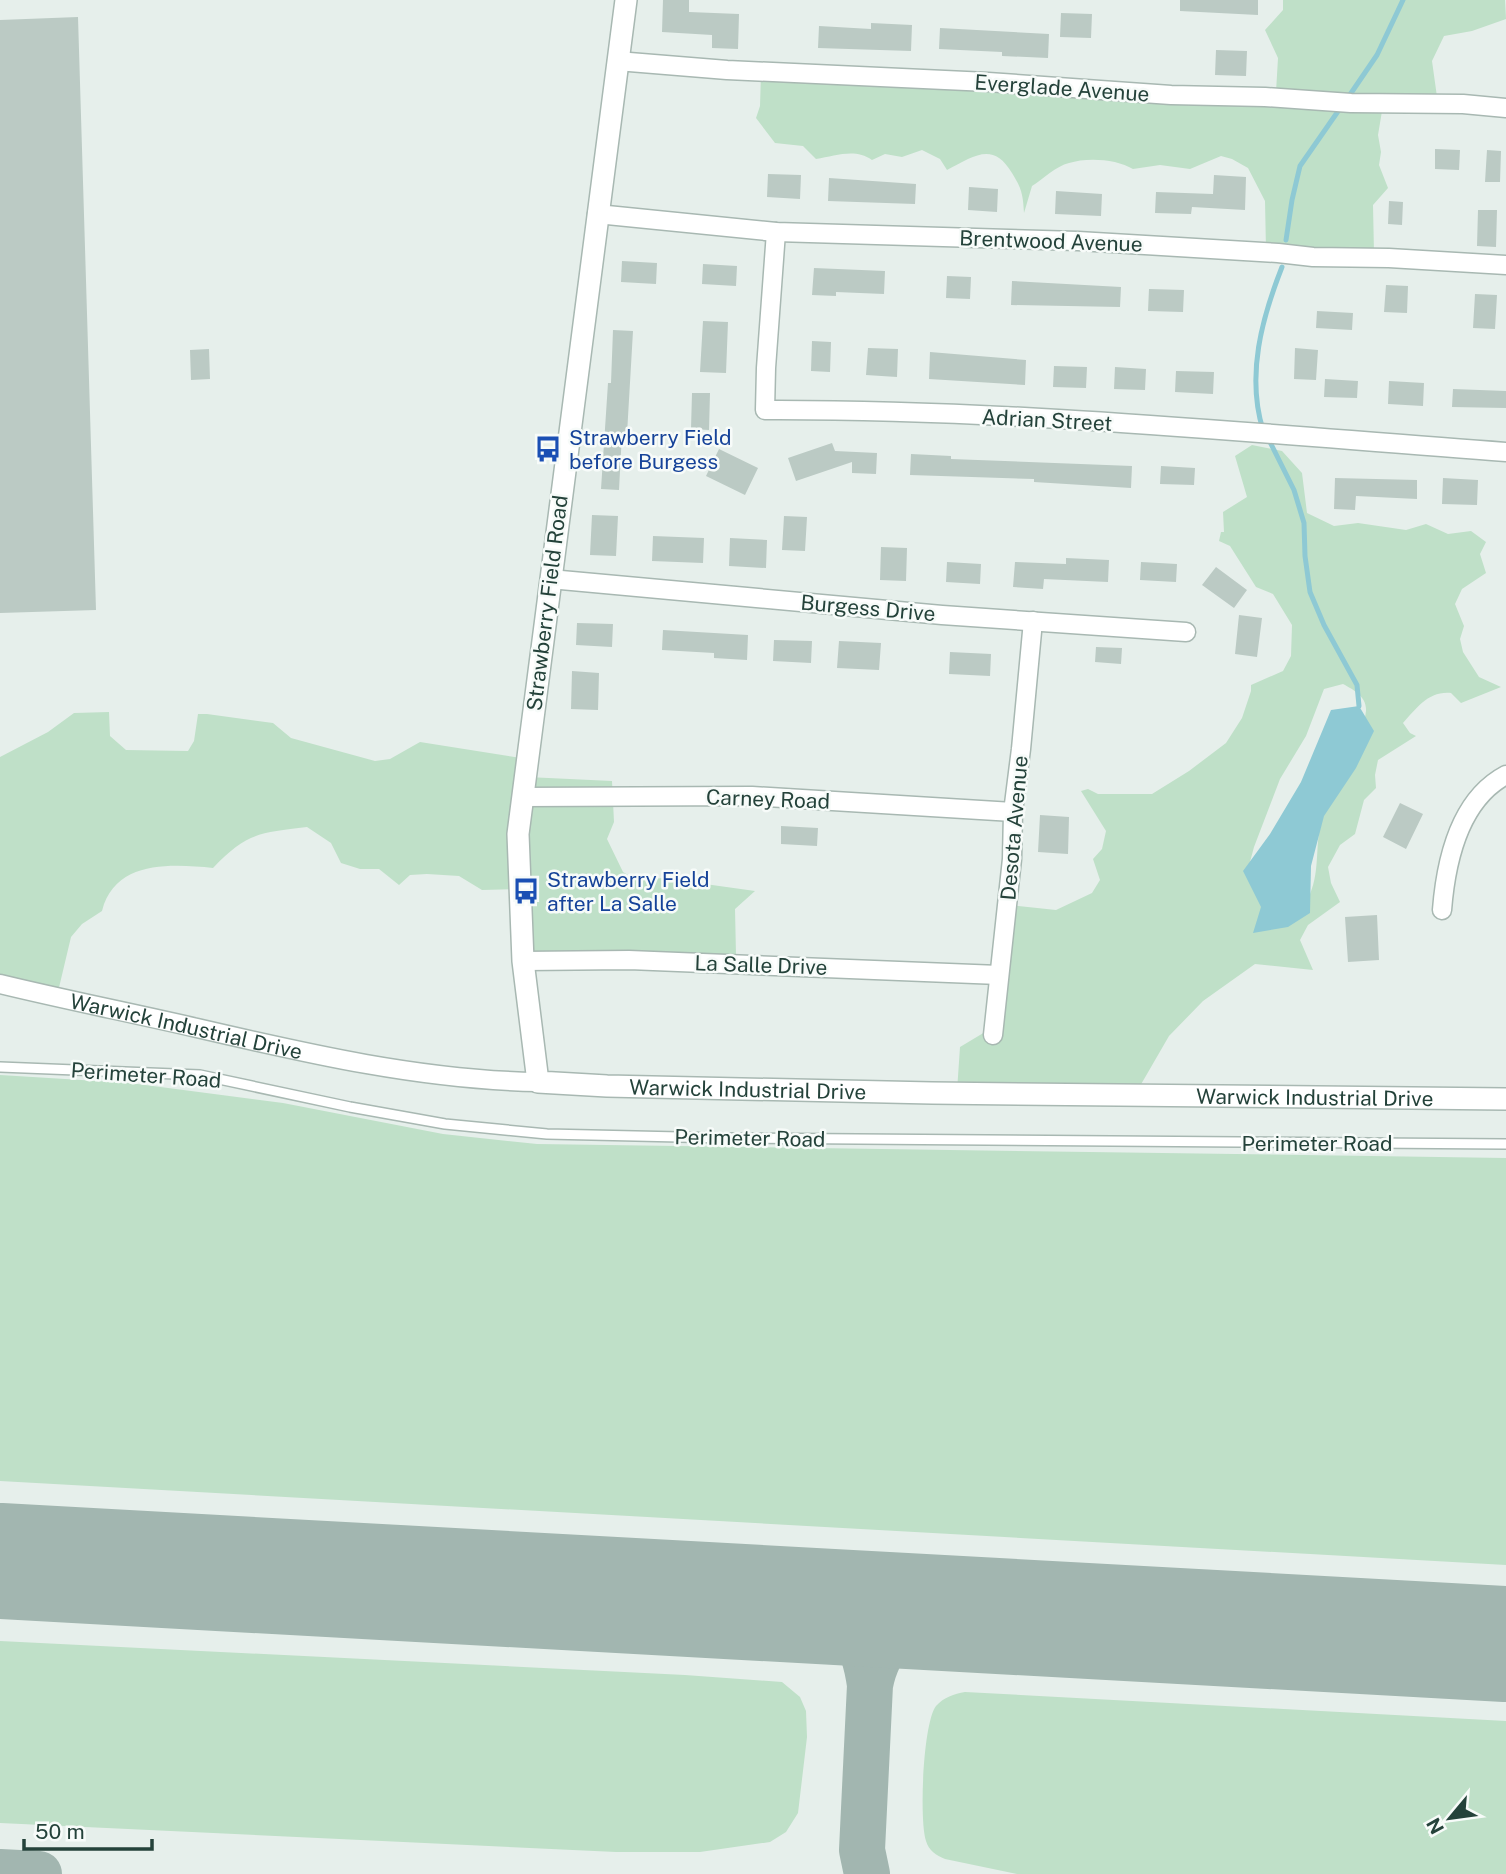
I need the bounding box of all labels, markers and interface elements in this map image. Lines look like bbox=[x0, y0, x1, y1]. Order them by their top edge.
street label: Everglade Avenue bbox=[974, 69, 1150, 107]
street label: Brentwood Avenue bbox=[959, 225, 1143, 257]
street label: Adrian Street bbox=[981, 404, 1113, 436]
place label: Strawberry Field before Burgess bbox=[569, 425, 732, 474]
bus stop icon: Strawberry Field before Burgess bbox=[533, 434, 563, 464]
street label: Strawberry Field Road bbox=[521, 494, 573, 712]
street label: Burgess Drive bbox=[800, 590, 936, 626]
street label: Desota Avenue bbox=[995, 755, 1033, 901]
street label: Carney Road bbox=[706, 784, 830, 814]
place label: Strawberry Field after La Salle bbox=[547, 867, 710, 916]
bus stop icon: Strawberry Field after La Salle bbox=[511, 876, 541, 906]
street label: La Salle Drive bbox=[694, 950, 828, 980]
street label: Warwick Industrial Drive bbox=[68, 988, 305, 1064]
street label: Perimeter Road bbox=[70, 1057, 222, 1093]
street label: Warwick Industrial Drive bbox=[629, 1074, 867, 1104]
street label: Warwick Industrial Drive bbox=[1196, 1083, 1434, 1111]
street label: Perimeter Road bbox=[674, 1124, 826, 1152]
street label: Perimeter Road bbox=[1241, 1131, 1393, 1156]
north arrow bbox=[1415, 1783, 1485, 1853]
scale bar bbox=[24, 1808, 152, 1852]
text: N bbox=[1422, 1814, 1448, 1838]
text: 50 m bbox=[35, 1819, 85, 1844]

